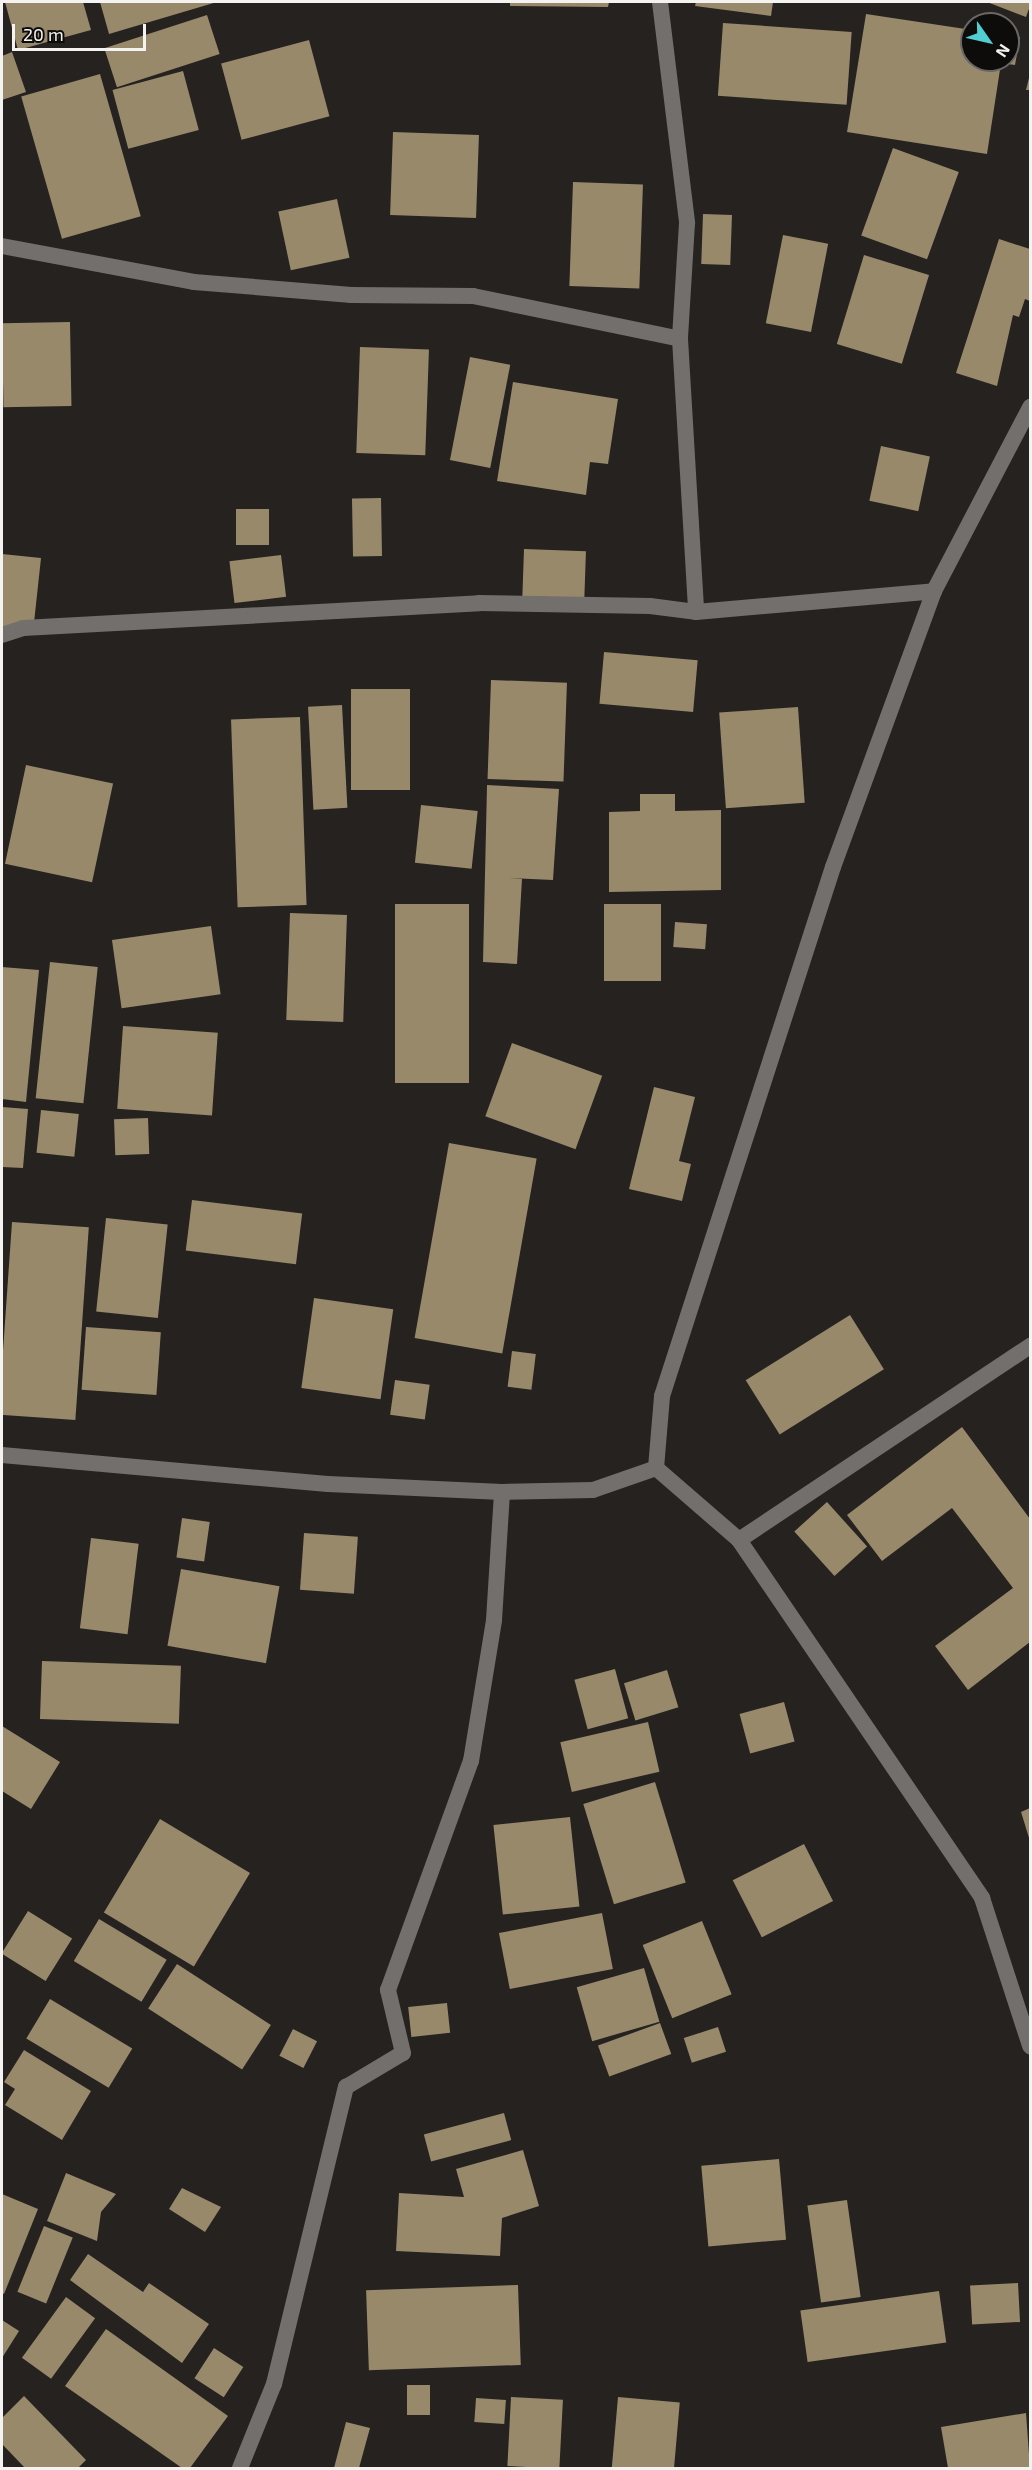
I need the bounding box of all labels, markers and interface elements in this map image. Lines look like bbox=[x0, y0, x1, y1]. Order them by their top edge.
scale bar bbox=[15, 12, 148, 50]
north arrow bbox=[960, 12, 1020, 72]
text: 20 m bbox=[23, 23, 64, 45]
text: N bbox=[993, 41, 1015, 61]

